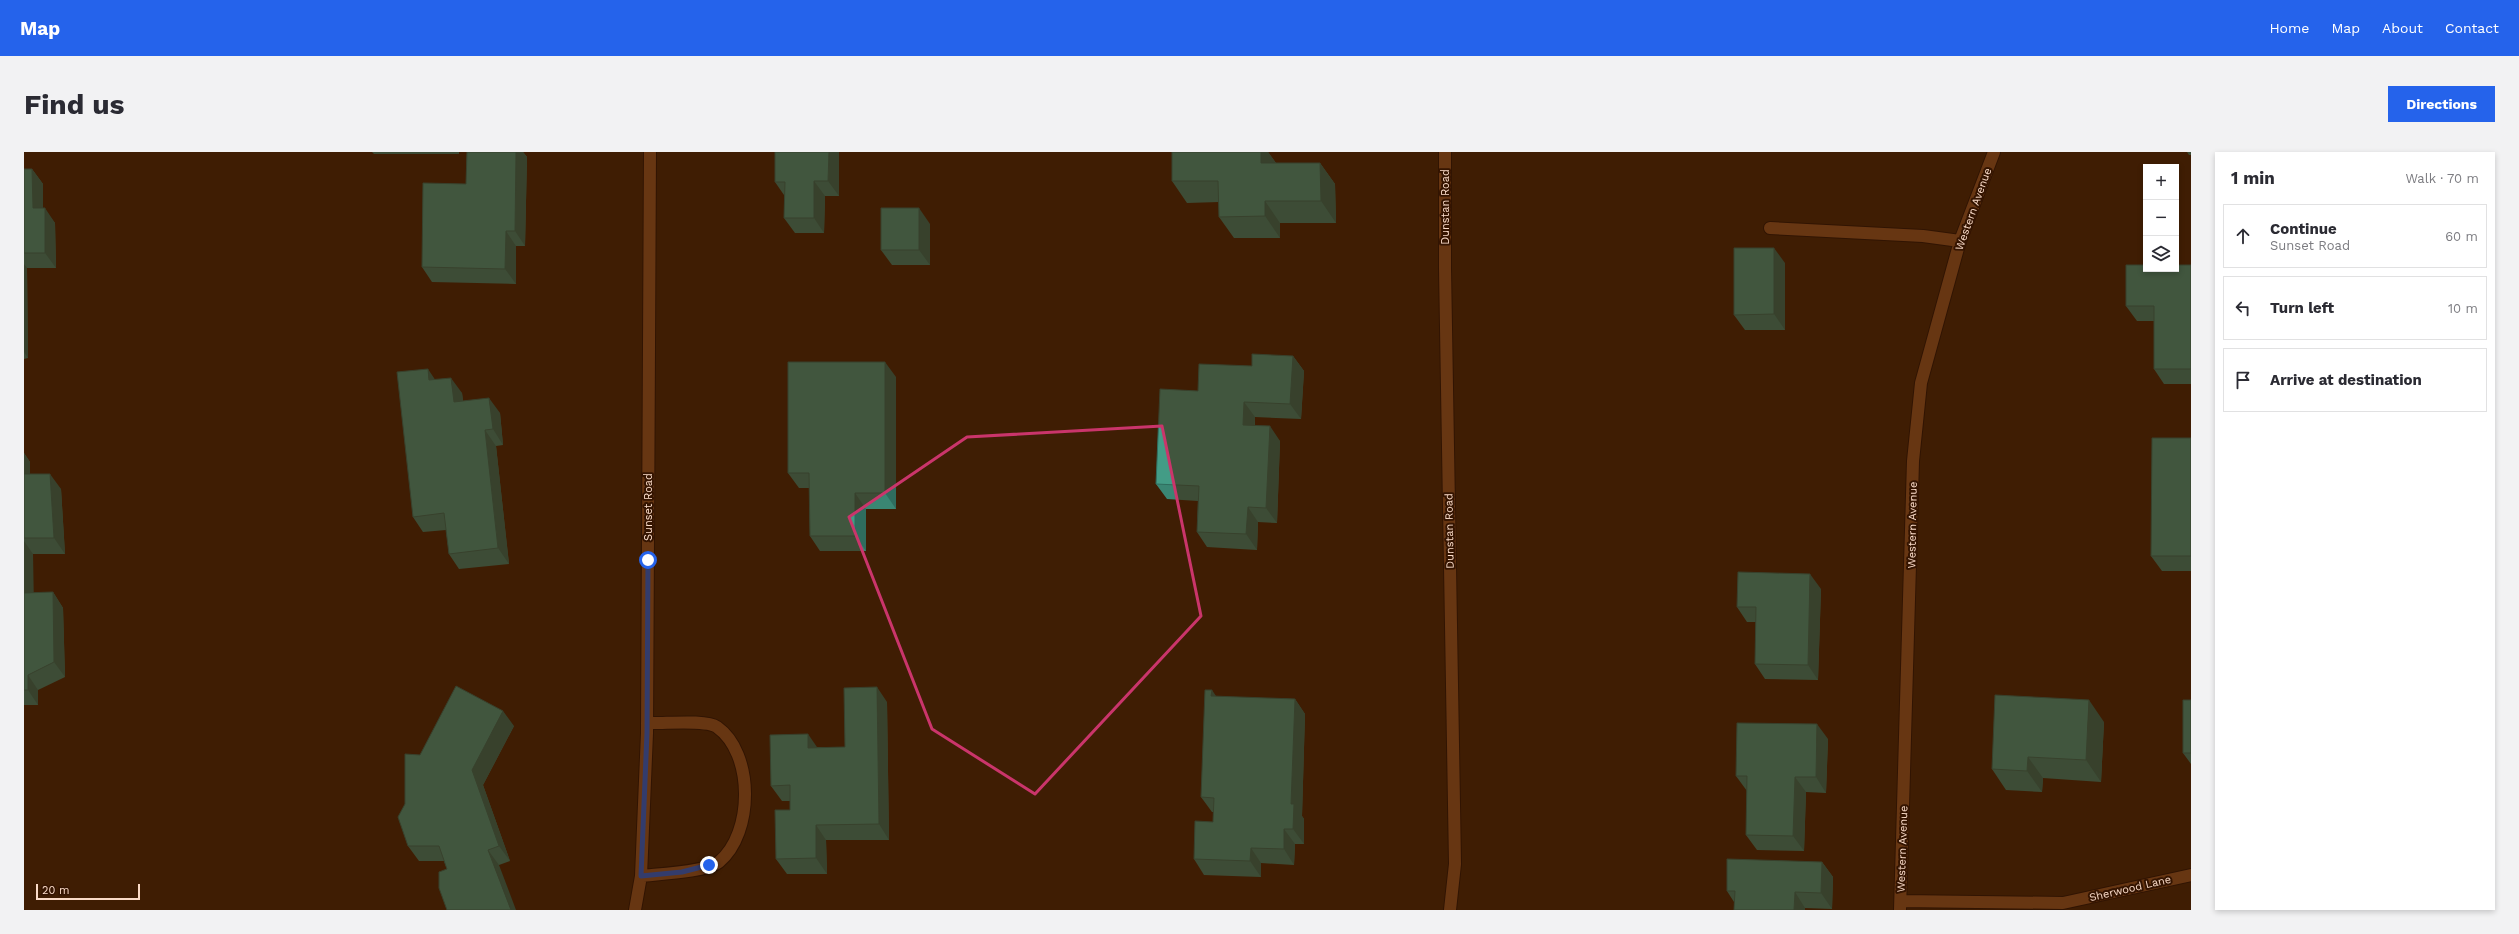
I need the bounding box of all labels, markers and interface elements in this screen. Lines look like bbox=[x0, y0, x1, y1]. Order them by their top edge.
text: Map bbox=[20, 17, 60, 40]
text: Home bbox=[2269, 20, 2309, 36]
text: Map bbox=[2331, 20, 2360, 36]
text: About bbox=[2382, 20, 2423, 36]
text: Contact bbox=[2445, 20, 2499, 36]
button: Directions bbox=[2388, 86, 2495, 122]
text: Find us bbox=[24, 88, 124, 121]
map controls bbox=[2143, 164, 2179, 272]
button: + bbox=[2143, 164, 2179, 200]
street label: Western Avenue bbox=[1953, 166, 1994, 252]
text: 1 min bbox=[2231, 168, 2275, 188]
street label: Dunstan Road bbox=[1439, 169, 1452, 245]
text: Walk · 70 m bbox=[2405, 171, 2479, 186]
button: − bbox=[2143, 200, 2179, 236]
text: Continue bbox=[2270, 220, 2337, 238]
icon: ahead bbox=[2232, 225, 2254, 247]
text: 60 m bbox=[2445, 229, 2478, 244]
button: layers bbox=[2143, 236, 2179, 272]
text: Sunset Road bbox=[2270, 238, 2350, 253]
icon: left bbox=[2232, 297, 2254, 319]
text: Turn left bbox=[2270, 299, 2334, 317]
text: 10 m bbox=[2448, 301, 2478, 316]
icon: arrive bbox=[2232, 369, 2254, 391]
text: Arrive at destination bbox=[2270, 371, 2422, 389]
street label: Sunset Road bbox=[642, 473, 655, 541]
street label: Western Avenue bbox=[1905, 481, 1920, 569]
street label: Dunstan Road bbox=[1442, 493, 1457, 569]
route start bbox=[639, 551, 657, 569]
street label: Western Avenue bbox=[1894, 805, 1911, 893]
route end bbox=[700, 856, 718, 874]
street label: Sherwood Lane bbox=[2088, 873, 2172, 904]
scale bar bbox=[36, 882, 140, 901]
text: 20 m bbox=[42, 884, 70, 897]

